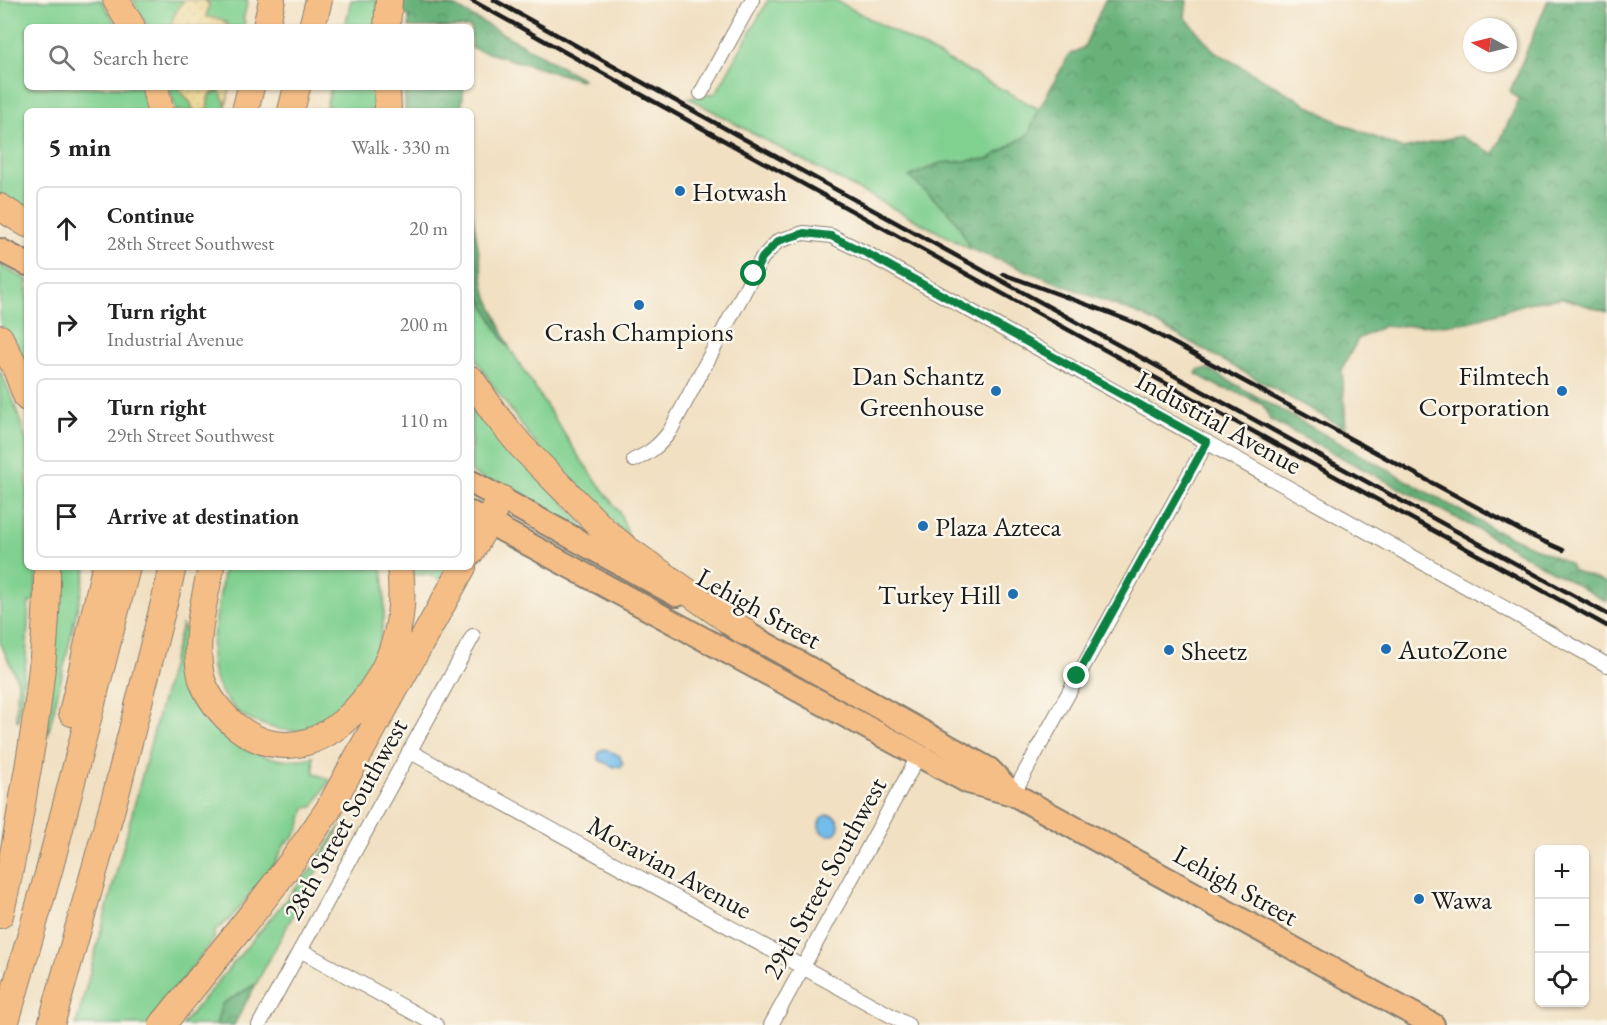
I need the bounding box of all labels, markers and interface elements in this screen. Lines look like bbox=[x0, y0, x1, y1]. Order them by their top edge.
north arrow bbox=[1463, 18, 1517, 72]
search box bbox=[24, 24, 474, 90]
icon: search bbox=[45, 41, 78, 74]
text: Search here bbox=[93, 43, 188, 72]
text: 5 min bbox=[48, 130, 111, 164]
text: Walk · 330 m bbox=[351, 134, 450, 160]
place label: Hotwash bbox=[692, 174, 787, 209]
marker: Hotwash bbox=[673, 184, 687, 198]
text: Continue bbox=[107, 201, 194, 230]
icon: ahead bbox=[50, 212, 83, 245]
text: 20 m bbox=[409, 215, 448, 241]
text: 28th Street Southwest bbox=[107, 230, 274, 256]
route start bbox=[740, 260, 766, 286]
text: Turn right bbox=[107, 297, 206, 326]
marker: Crash Champions bbox=[632, 298, 646, 312]
icon: right bbox=[50, 308, 83, 341]
text: 200 m bbox=[400, 311, 448, 337]
place label: Crash Champions bbox=[545, 314, 733, 349]
text: Industrial Avenue bbox=[107, 326, 244, 352]
place label: Dan Schantz Greenhouse bbox=[852, 358, 985, 424]
place label: Filmtech Corporation bbox=[1419, 358, 1550, 424]
street label: Industrial Avenue bbox=[1130, 362, 1308, 482]
marker: Dan Schantz Greenhouse bbox=[989, 384, 1003, 398]
marker: Filmtech Corporation bbox=[1555, 384, 1569, 398]
text: Turn right bbox=[107, 393, 206, 422]
icon: right bbox=[50, 404, 83, 437]
text: 110 m bbox=[400, 407, 448, 433]
text: 29th Street Southwest bbox=[107, 422, 274, 448]
icon: arrive bbox=[50, 500, 83, 533]
text: Arrive at destination bbox=[107, 502, 299, 531]
place label: Plaza Azteca bbox=[935, 509, 1062, 544]
marker: Plaza Azteca bbox=[916, 519, 930, 533]
street label: Lehigh Street bbox=[691, 559, 828, 657]
place label: Turkey Hill bbox=[878, 577, 1001, 612]
marker: Turkey Hill bbox=[1006, 587, 1020, 601]
place label: AutoZone bbox=[1397, 632, 1507, 667]
place label: Sheetz bbox=[1181, 633, 1248, 668]
marker: AutoZone bbox=[1379, 642, 1393, 656]
marker: Sheetz bbox=[1162, 643, 1176, 657]
route end bbox=[1063, 662, 1089, 688]
street label: 28th Street Southwest bbox=[275, 711, 415, 926]
street label: 29th Street Southwest bbox=[754, 770, 894, 985]
street label: Moravian Avenue bbox=[582, 807, 758, 927]
street label: Lehigh Street bbox=[1168, 836, 1305, 934]
map controls bbox=[1535, 845, 1589, 1007]
button: + bbox=[1535, 845, 1589, 899]
place label: Wawa bbox=[1431, 882, 1492, 917]
marker: Wawa bbox=[1412, 892, 1426, 906]
button: − bbox=[1535, 899, 1589, 953]
button: locate bbox=[1535, 953, 1589, 1007]

